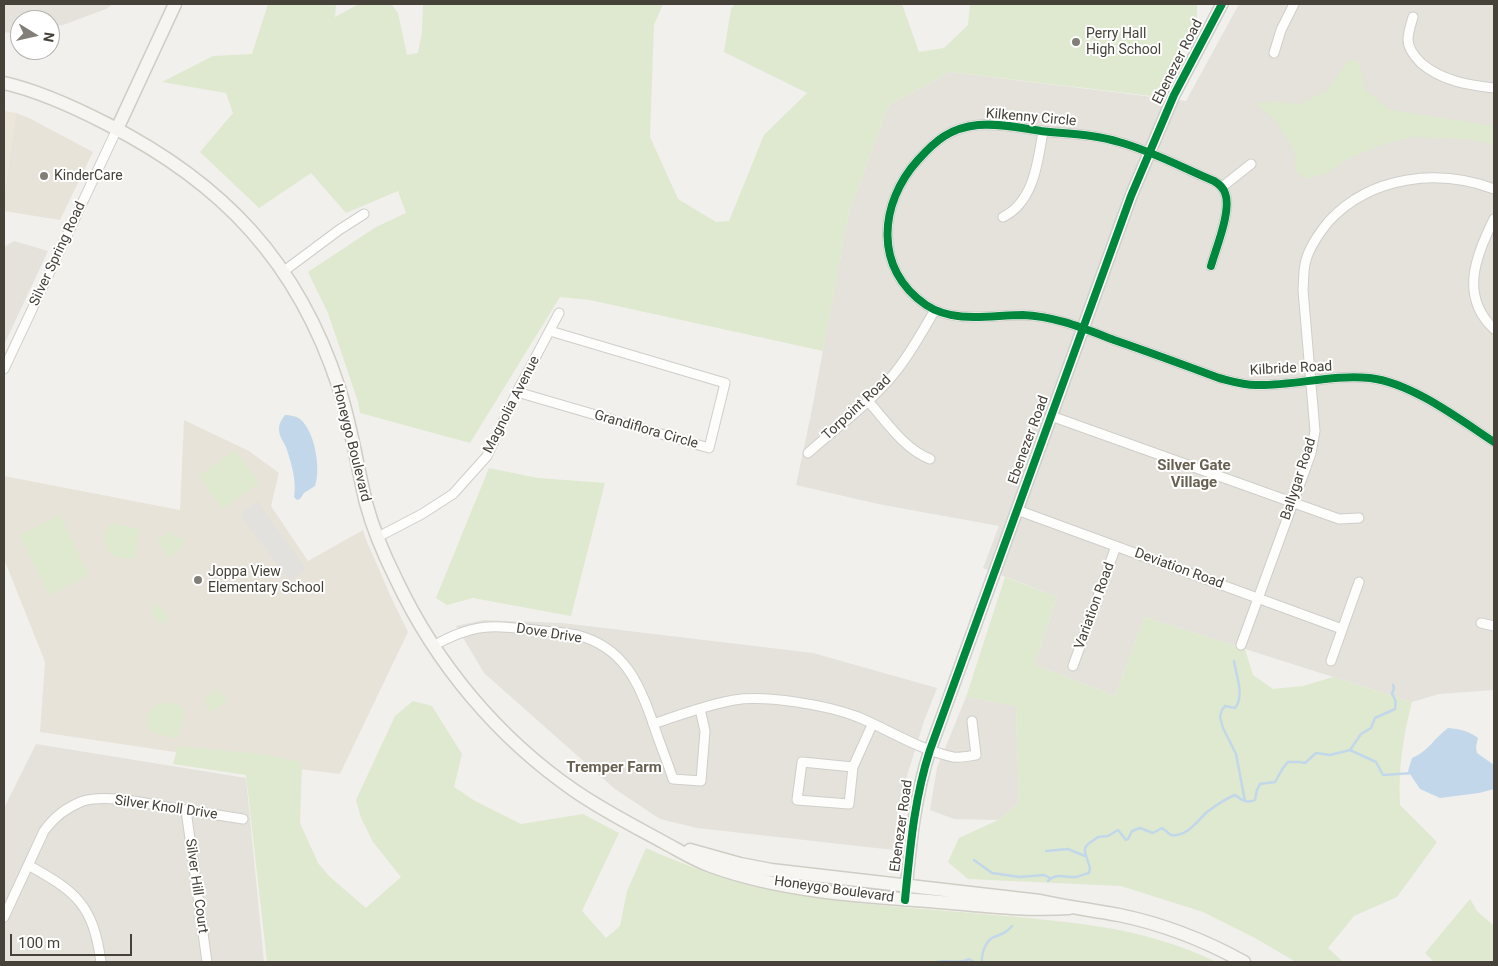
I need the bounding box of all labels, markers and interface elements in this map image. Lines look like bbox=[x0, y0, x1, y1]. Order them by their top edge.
north arrow bbox=[10, 10, 60, 60]
street label: Ebenezer Road bbox=[1149, 17, 1207, 107]
place label: Perry Hall High School bbox=[1086, 26, 1161, 58]
text: N bbox=[40, 31, 58, 43]
marker: Perry Hall High School bbox=[1070, 36, 1082, 48]
street label: Kilkenny Circle bbox=[985, 106, 1077, 130]
place label: KinderCare bbox=[54, 168, 123, 184]
marker: KinderCare bbox=[38, 170, 50, 182]
street label: Silver Spring Road bbox=[27, 199, 89, 309]
street label: Magnolia Avenue bbox=[480, 353, 544, 457]
street label: Kilbride Road bbox=[1249, 358, 1333, 380]
street label: Torpoint Road bbox=[819, 372, 895, 444]
street label: Honeygo Boulevard bbox=[328, 382, 374, 504]
street label: Ebenezer Road bbox=[1005, 393, 1053, 487]
street label: Grandiflora Circle bbox=[592, 407, 700, 453]
street label: Ballygar Road bbox=[1278, 436, 1320, 522]
district label: Silver Gate Village bbox=[1157, 457, 1231, 492]
street label: Deviation Road bbox=[1132, 545, 1226, 593]
street label: Variation Road bbox=[1071, 560, 1119, 652]
place label: Joppa View Elementary School bbox=[208, 564, 324, 596]
marker: Joppa View Elementary School bbox=[192, 574, 204, 586]
street label: Dove Drive bbox=[515, 621, 583, 647]
district label: Tremper Farm bbox=[566, 759, 662, 777]
street label: Ebenezer Road bbox=[887, 779, 917, 873]
street label: Silver Knoll Drive bbox=[114, 792, 218, 824]
street label: Silver Hill Court bbox=[181, 837, 211, 935]
street label: Honeygo Boulevard bbox=[773, 873, 895, 907]
scale bar bbox=[12, 924, 135, 956]
text: 100 m bbox=[18, 934, 60, 952]

